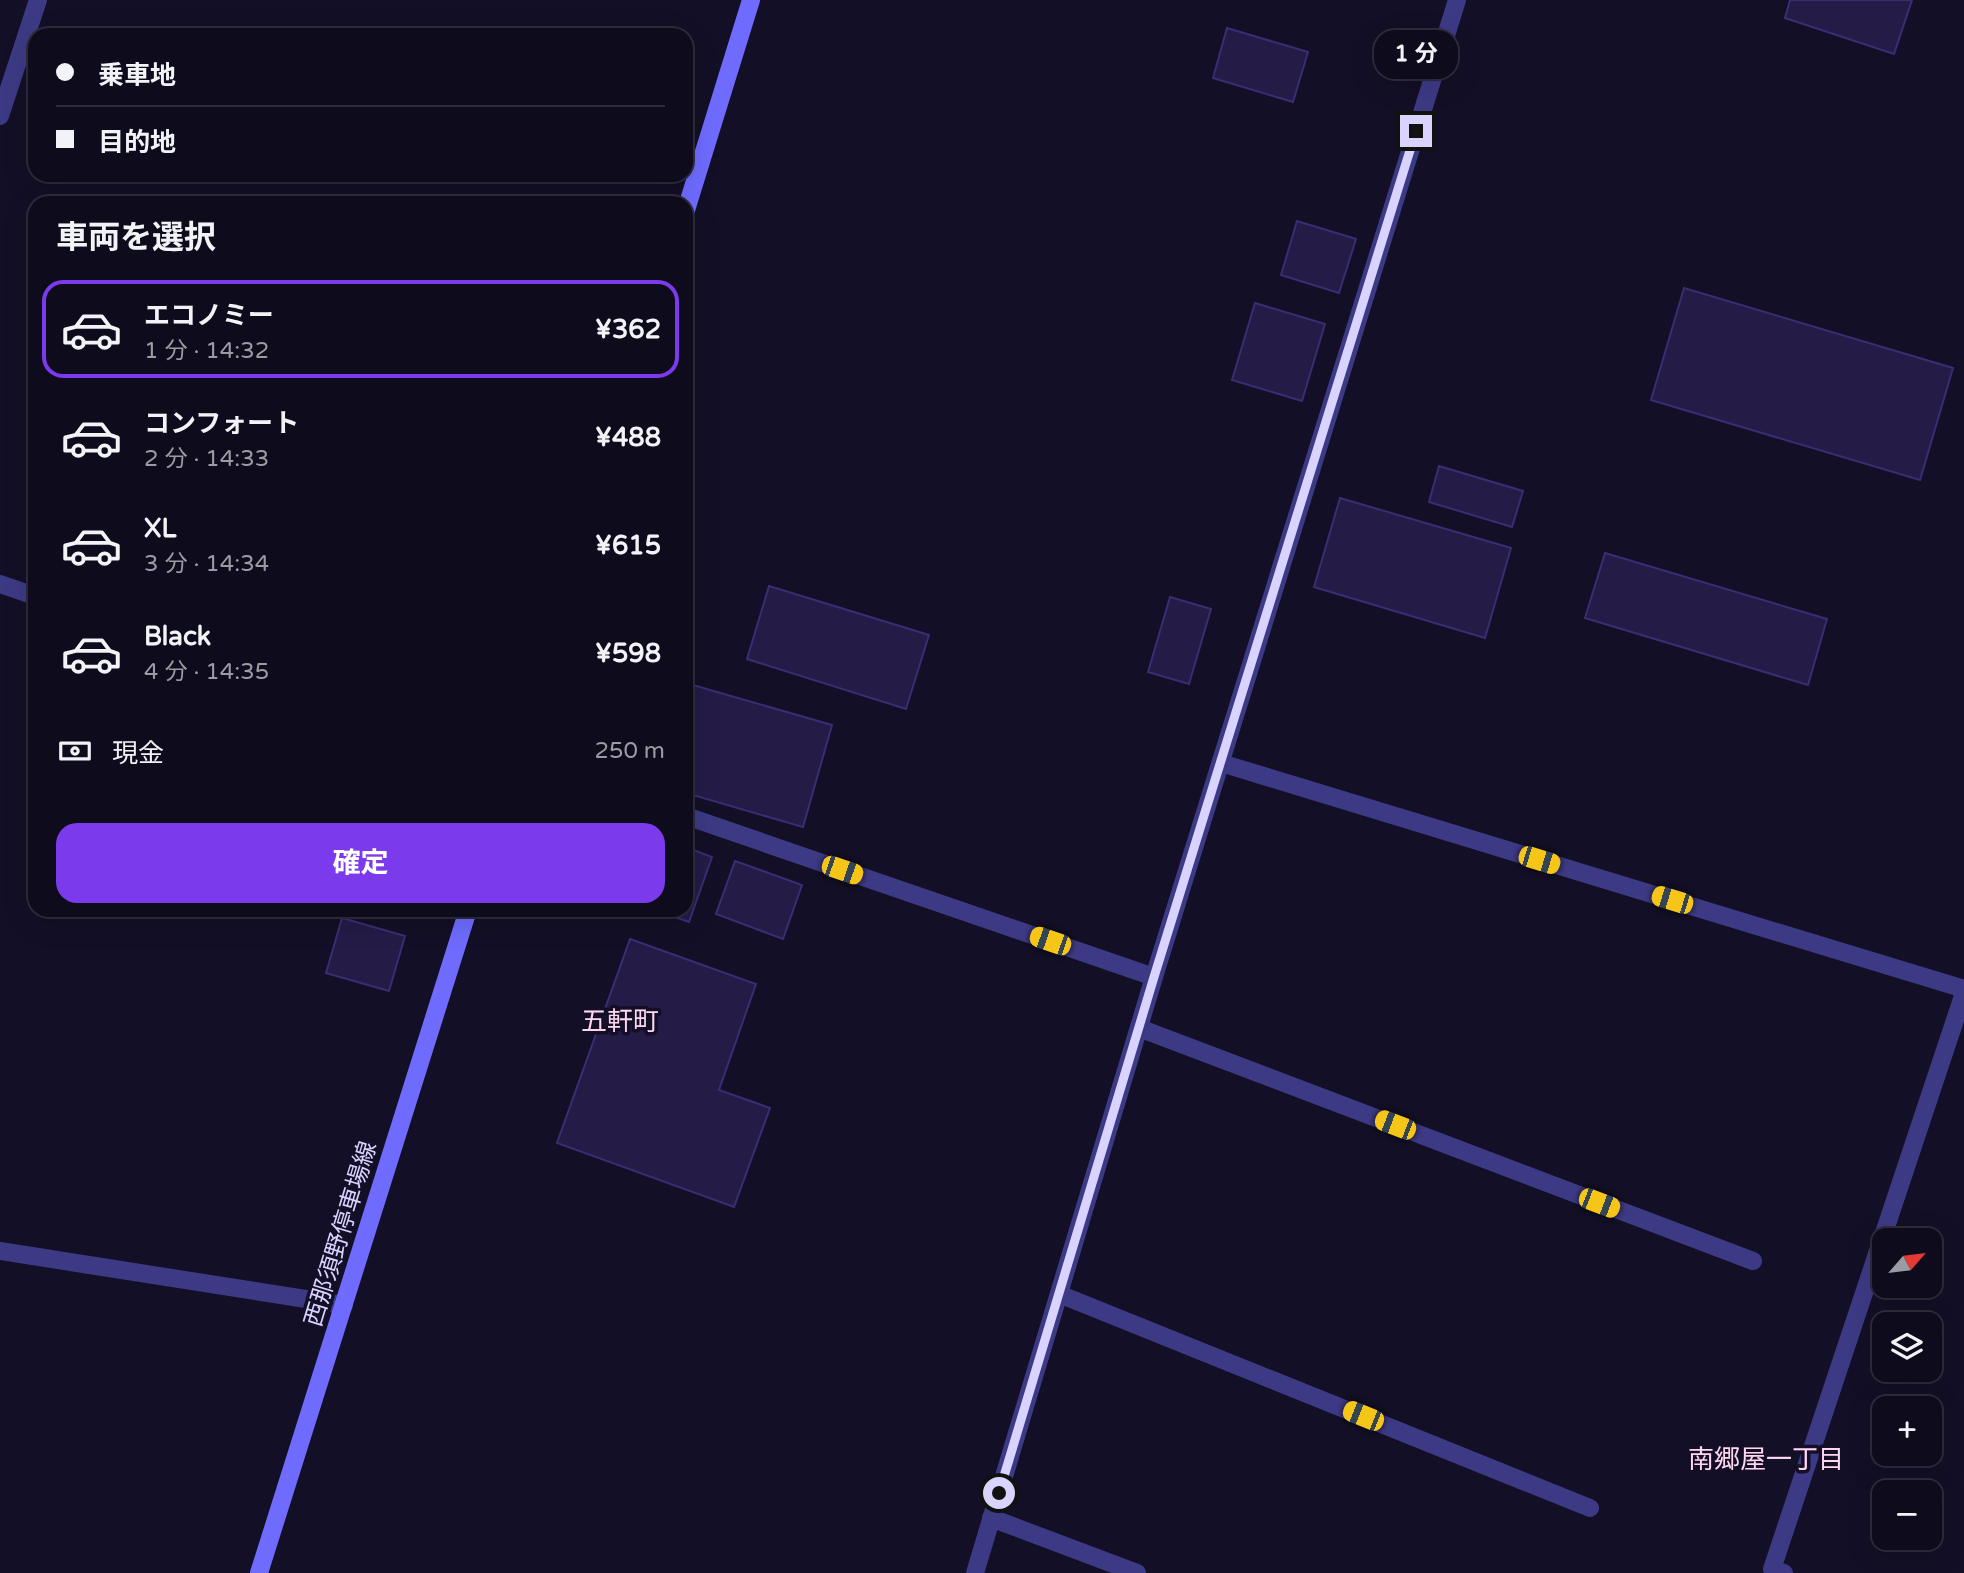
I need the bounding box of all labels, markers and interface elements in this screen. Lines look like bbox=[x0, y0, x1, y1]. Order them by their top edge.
callout: 1 分 bbox=[1374, 30, 1458, 78]
text: 1 分 bbox=[1394, 40, 1438, 68]
text: 乗車地 bbox=[98, 60, 176, 91]
route end bbox=[1400, 115, 1432, 147]
text: 目的地 bbox=[98, 127, 176, 158]
text: 車両を選択 bbox=[56, 219, 216, 257]
icon: car bbox=[60, 298, 123, 361]
text: エコノミー bbox=[144, 300, 274, 331]
text: ¥362 bbox=[595, 314, 661, 345]
text: 1 分 · 14:32 bbox=[144, 337, 269, 365]
icon: car bbox=[60, 406, 123, 469]
text: コンフォート bbox=[144, 408, 299, 439]
text: ¥488 bbox=[595, 422, 661, 453]
text: 2 分 · 14:33 bbox=[144, 445, 269, 473]
text: XL bbox=[144, 513, 176, 544]
icon: car bbox=[60, 514, 123, 577]
text: ¥615 bbox=[595, 530, 661, 561]
text: 3 分 · 14:34 bbox=[144, 550, 269, 578]
text: Black bbox=[144, 621, 211, 652]
icon: car bbox=[60, 622, 123, 685]
text: ¥598 bbox=[595, 638, 661, 669]
text: 4 分 · 14:35 bbox=[144, 658, 269, 686]
icon: cash bbox=[56, 732, 94, 770]
text: 250 m bbox=[595, 737, 665, 765]
text: 現金 bbox=[112, 738, 164, 769]
button: 確定 bbox=[56, 823, 665, 903]
car bbox=[1516, 844, 1563, 876]
car bbox=[819, 853, 866, 887]
car bbox=[1649, 884, 1696, 916]
car bbox=[1027, 924, 1074, 958]
district label: 五軒町 bbox=[581, 1006, 659, 1037]
car bbox=[1372, 1108, 1419, 1142]
street label: 西那須野停車場線 bbox=[299, 1138, 383, 1330]
car bbox=[1576, 1186, 1623, 1220]
north arrow bbox=[1872, 1228, 1942, 1298]
map controls bbox=[1872, 1228, 1942, 1550]
button: layers bbox=[1872, 1312, 1942, 1382]
button: + bbox=[1872, 1396, 1942, 1466]
car bbox=[1340, 1398, 1387, 1434]
district label: 南郷屋一丁目 bbox=[1688, 1444, 1844, 1475]
route start bbox=[983, 1477, 1015, 1509]
button: − bbox=[1872, 1480, 1942, 1550]

